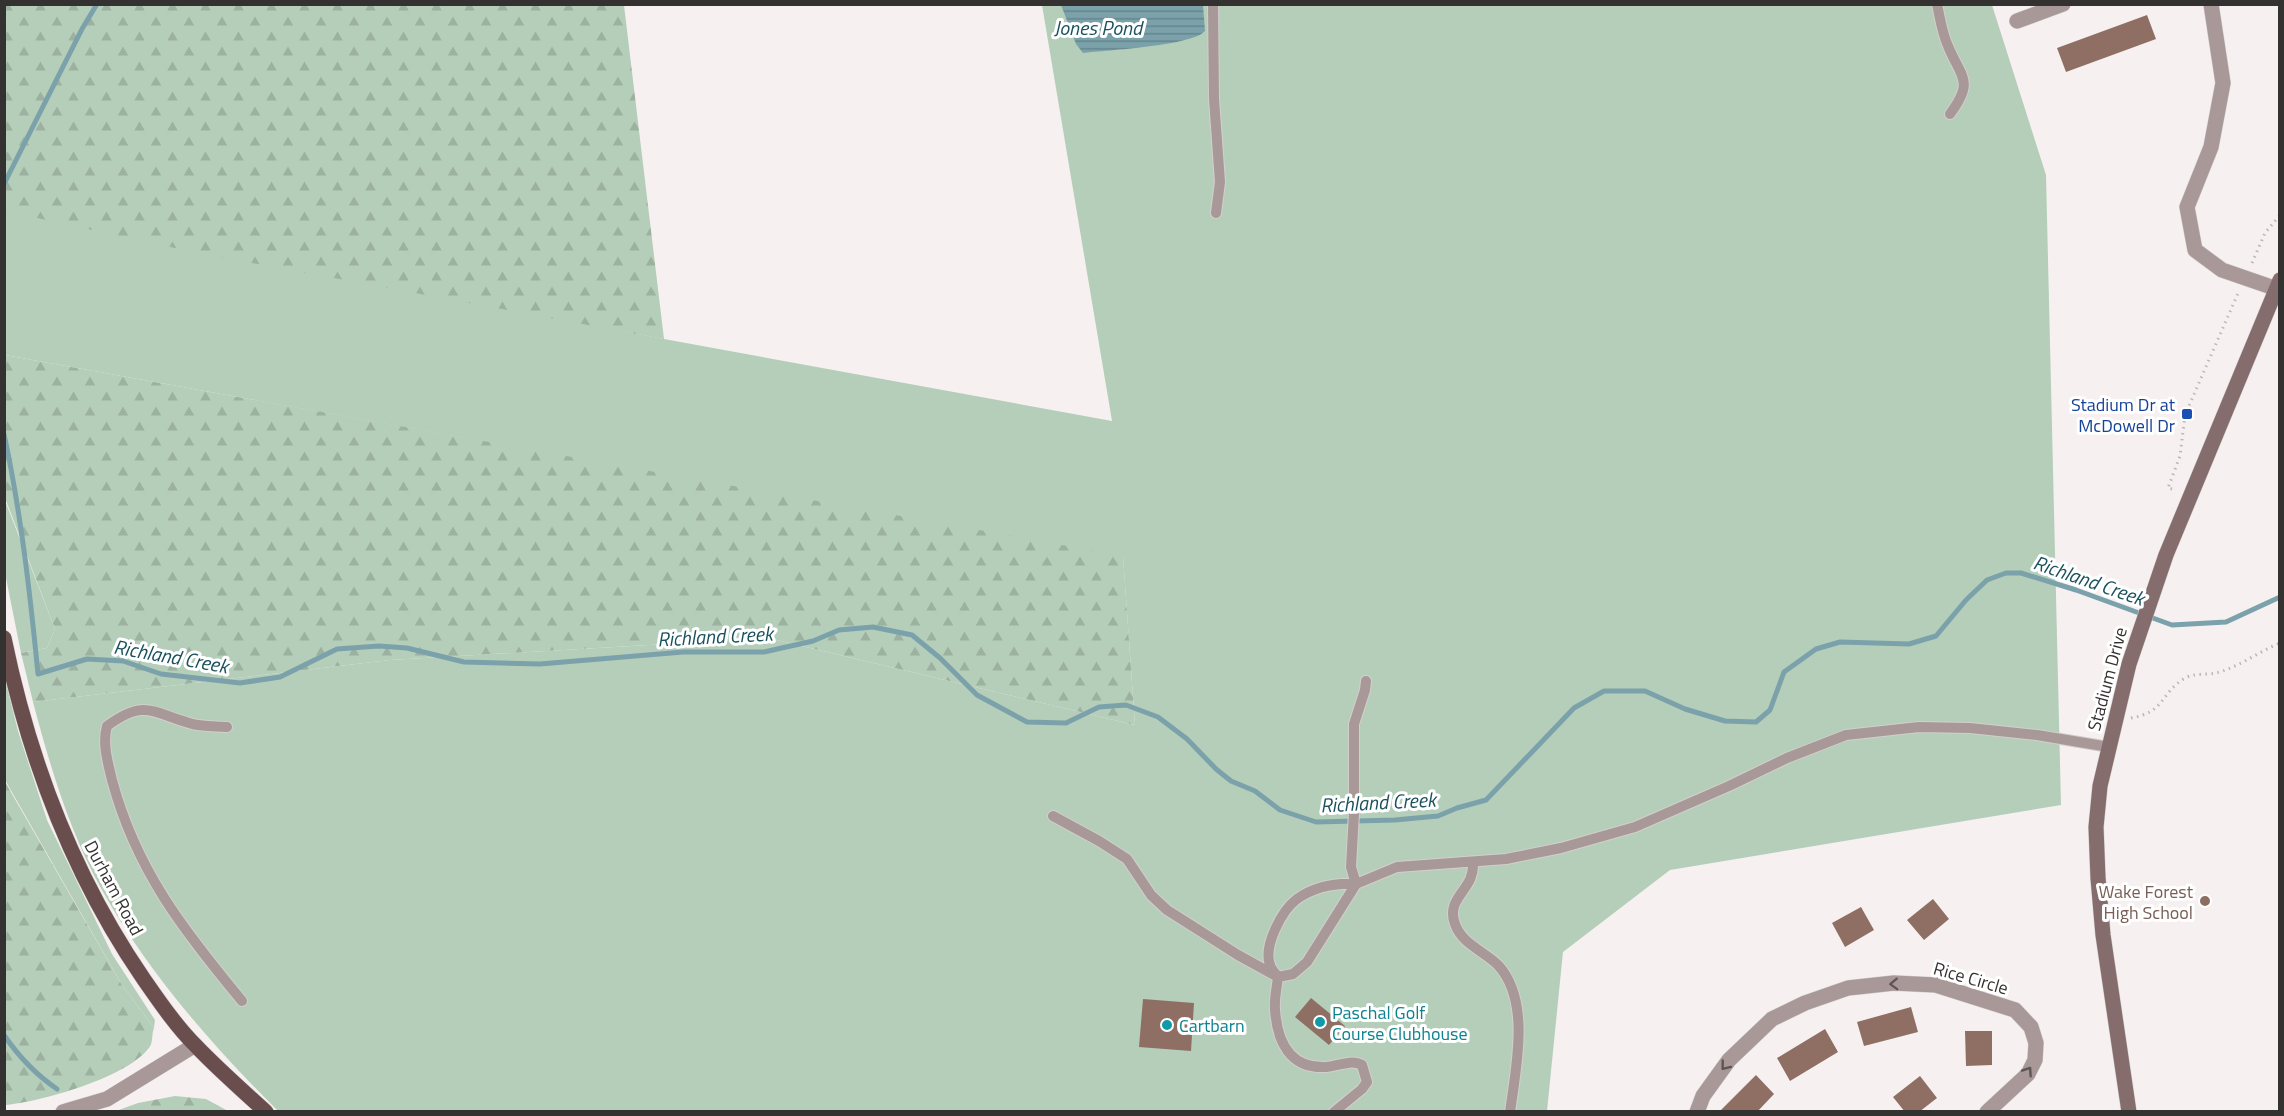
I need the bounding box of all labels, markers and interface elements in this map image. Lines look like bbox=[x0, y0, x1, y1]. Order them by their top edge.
water label: Jones Pond bbox=[1054, 12, 1144, 43]
place label: Stadium Dr at McDowell Dr bbox=[2071, 391, 2176, 439]
marker: Stadium Dr at McDowell Dr bbox=[2180, 407, 2194, 421]
water label: Richland Creek bbox=[2029, 547, 2151, 614]
water label: Richland Creek bbox=[656, 617, 776, 655]
street label: Stadium Drive bbox=[2080, 624, 2134, 734]
water label: Richland Creek bbox=[111, 631, 233, 682]
water label: Richland Creek bbox=[1319, 783, 1439, 821]
street label: Durham Road bbox=[78, 836, 150, 940]
place label: Wake Forest High School bbox=[2098, 878, 2194, 926]
marker: Wake Forest High School bbox=[2198, 894, 2212, 908]
street label: Rice Circle bbox=[1930, 954, 2012, 1002]
one-way arrow bbox=[1890, 977, 1899, 990]
place label: Paschal Golf Course Clubhouse bbox=[1332, 999, 1468, 1047]
place label: Cartbarn bbox=[1179, 1012, 1245, 1039]
marker: Paschal Golf Course Clubhouse bbox=[1313, 1015, 1327, 1029]
marker: Cartbarn bbox=[1160, 1018, 1174, 1032]
one-way arrow bbox=[1721, 1059, 1732, 1070]
one-way arrow bbox=[2021, 1066, 2032, 1077]

